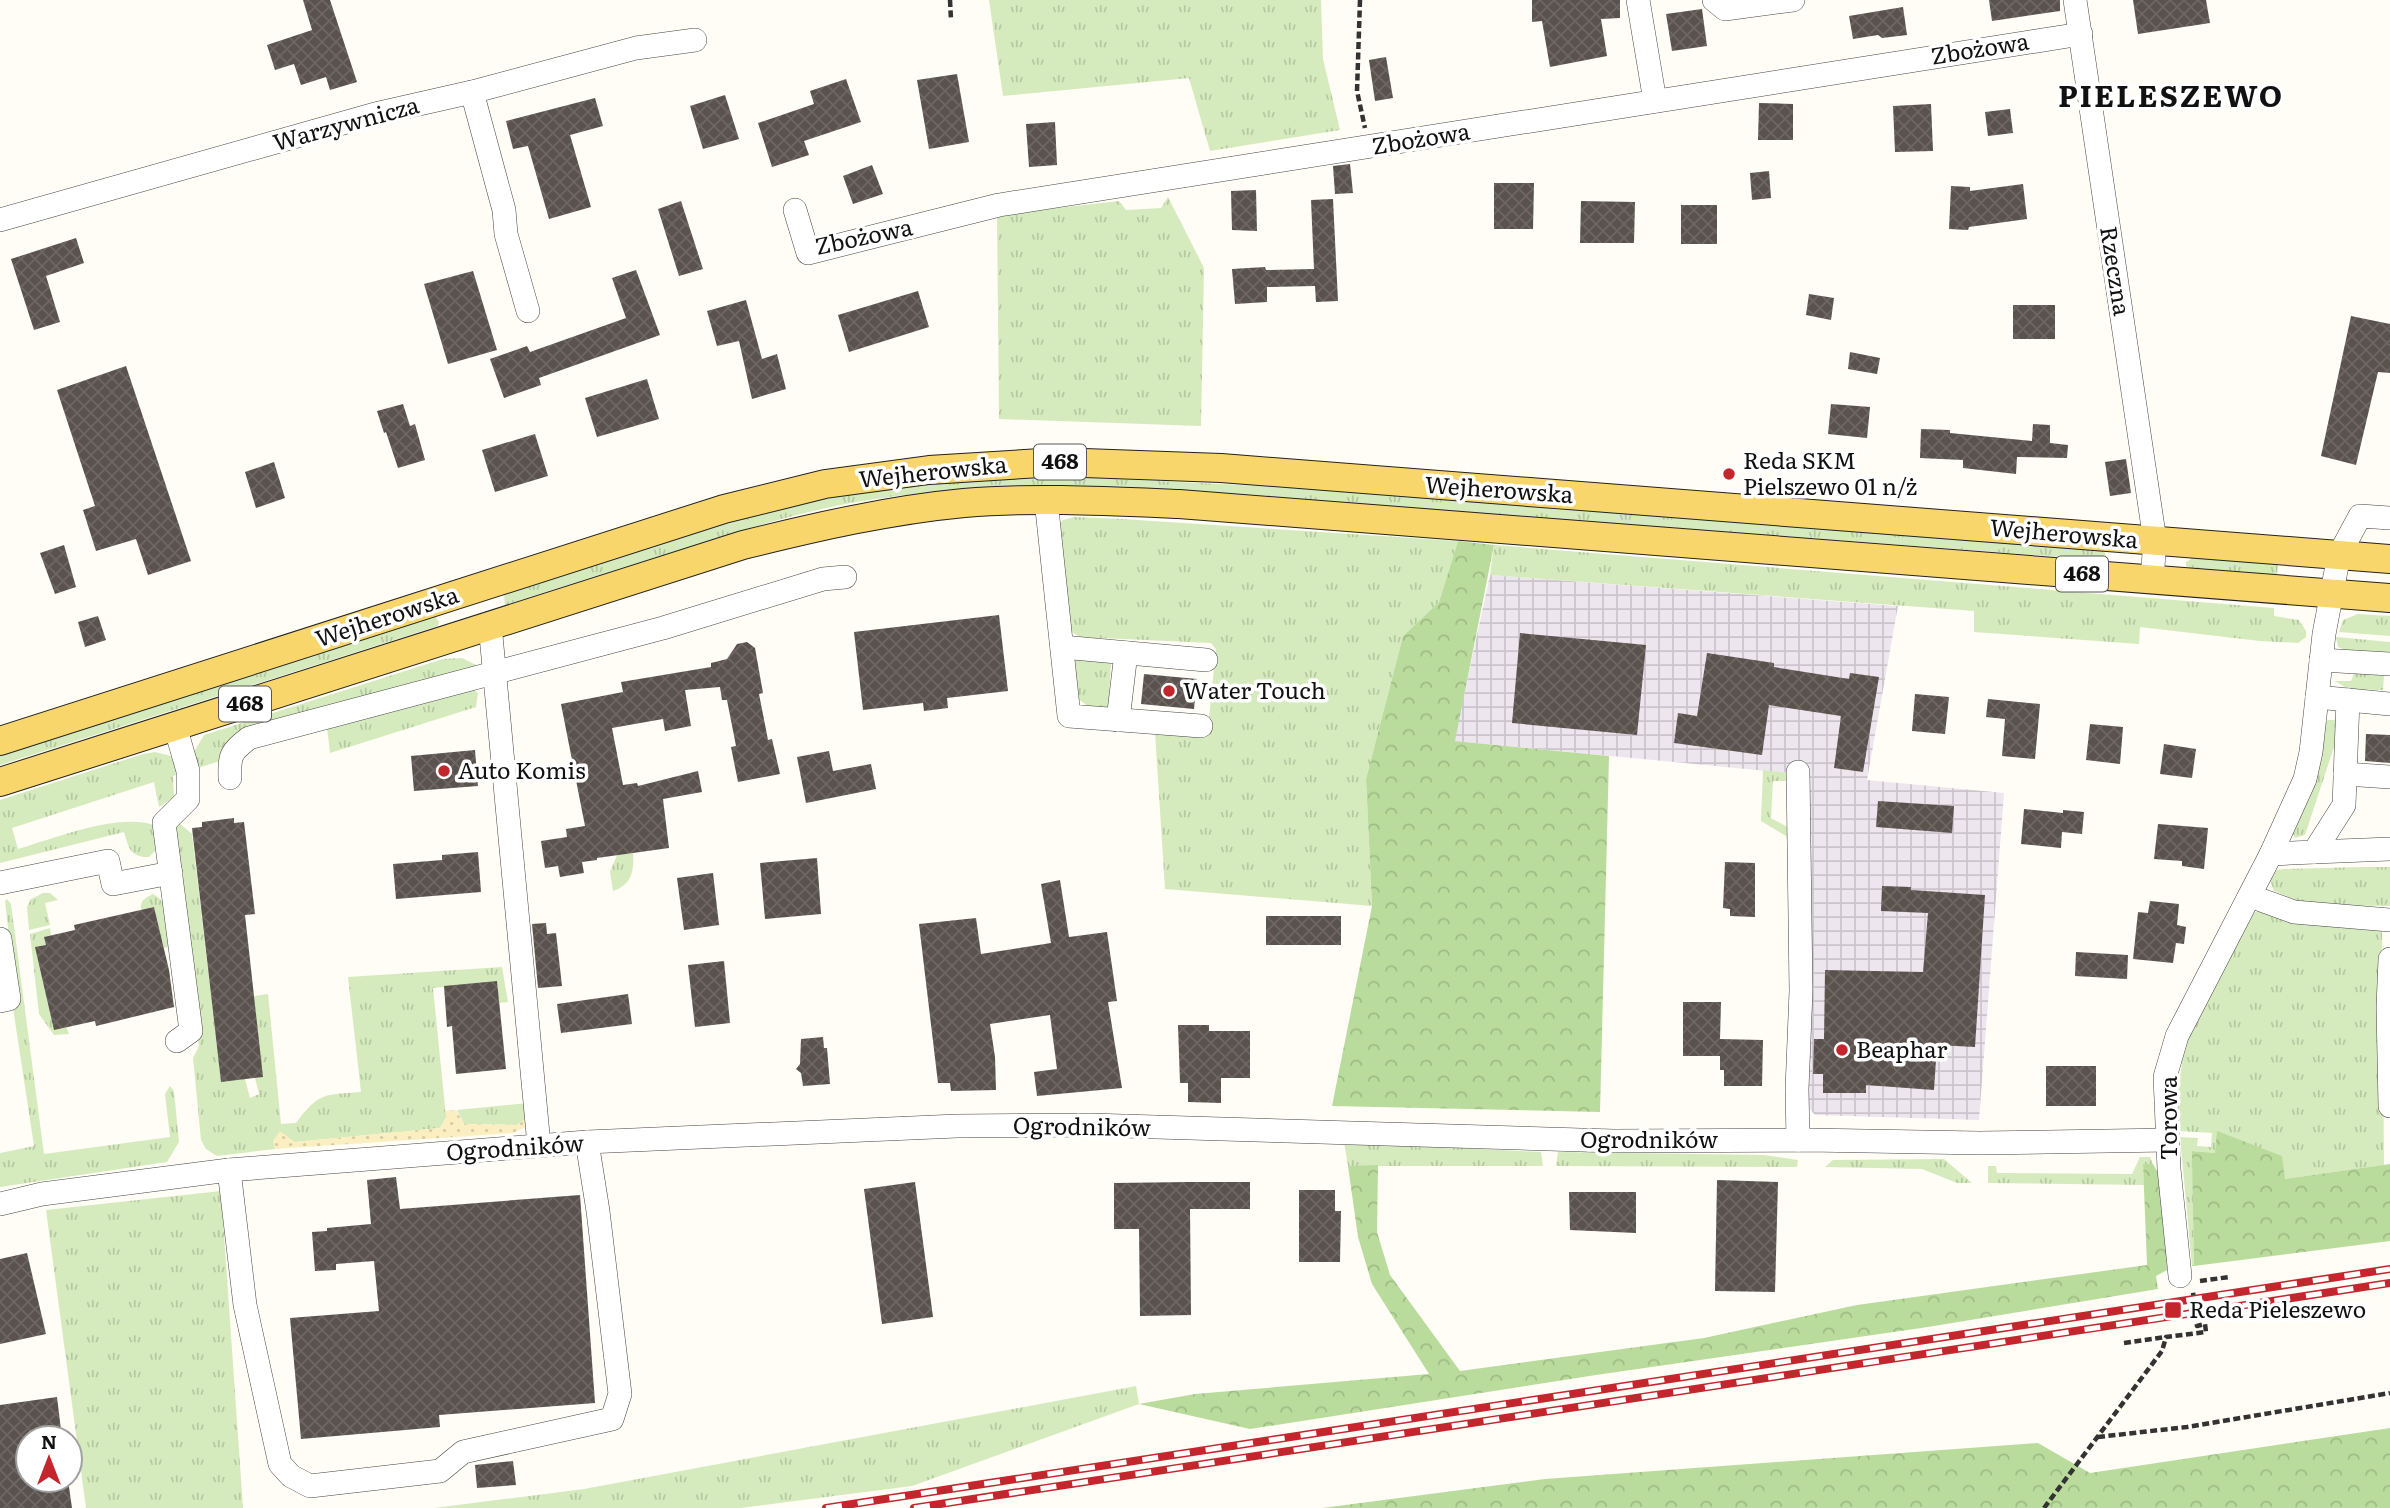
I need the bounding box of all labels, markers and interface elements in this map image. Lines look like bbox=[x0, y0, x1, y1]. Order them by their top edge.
street label: Zbożowa bbox=[1928, 22, 2032, 72]
district label: PIELESZEWO bbox=[2058, 72, 2284, 116]
street label: Warzywnicza bbox=[269, 86, 423, 158]
street label: Zbożowa bbox=[1369, 112, 1473, 162]
street label: Zbożowa bbox=[812, 208, 916, 262]
street label: Rzeczna bbox=[2093, 224, 2141, 318]
place label: Reda SKM Pielszewo 01 n/ż bbox=[1743, 442, 1917, 502]
road number: 468 bbox=[1034, 444, 1086, 480]
street label: Wejherowska bbox=[857, 445, 1009, 495]
street label: Wejherowska bbox=[1424, 466, 1575, 510]
marker: Reda SKM Pielszewo 01 n/ż bbox=[1721, 466, 1737, 482]
street label: Wejherowska bbox=[1989, 509, 2140, 555]
road number: 468 bbox=[2056, 556, 2108, 592]
street label: Wejherowska bbox=[310, 576, 463, 654]
place label: Water Touch bbox=[1183, 672, 1326, 706]
marker: Water Touch bbox=[1161, 683, 1177, 699]
road number: 468 bbox=[219, 686, 271, 722]
place label: Auto Komis bbox=[458, 752, 586, 786]
marker: Auto Komis bbox=[436, 763, 452, 779]
place label: Beaphar bbox=[1856, 1031, 1948, 1065]
marker: Beaphar bbox=[1834, 1042, 1850, 1058]
street label: Torowa bbox=[2150, 1075, 2184, 1160]
street label: Ogrodników bbox=[1013, 1107, 1152, 1143]
street label: Ogrodników bbox=[1580, 1121, 1718, 1155]
street label: Ogrodników bbox=[445, 1124, 585, 1168]
place label: Reda Pieleszewo bbox=[2189, 1291, 2366, 1325]
marker: Reda Pieleszewo bbox=[2163, 1300, 2183, 1320]
north arrow bbox=[14, 1424, 84, 1494]
text: N bbox=[41, 1427, 57, 1455]

